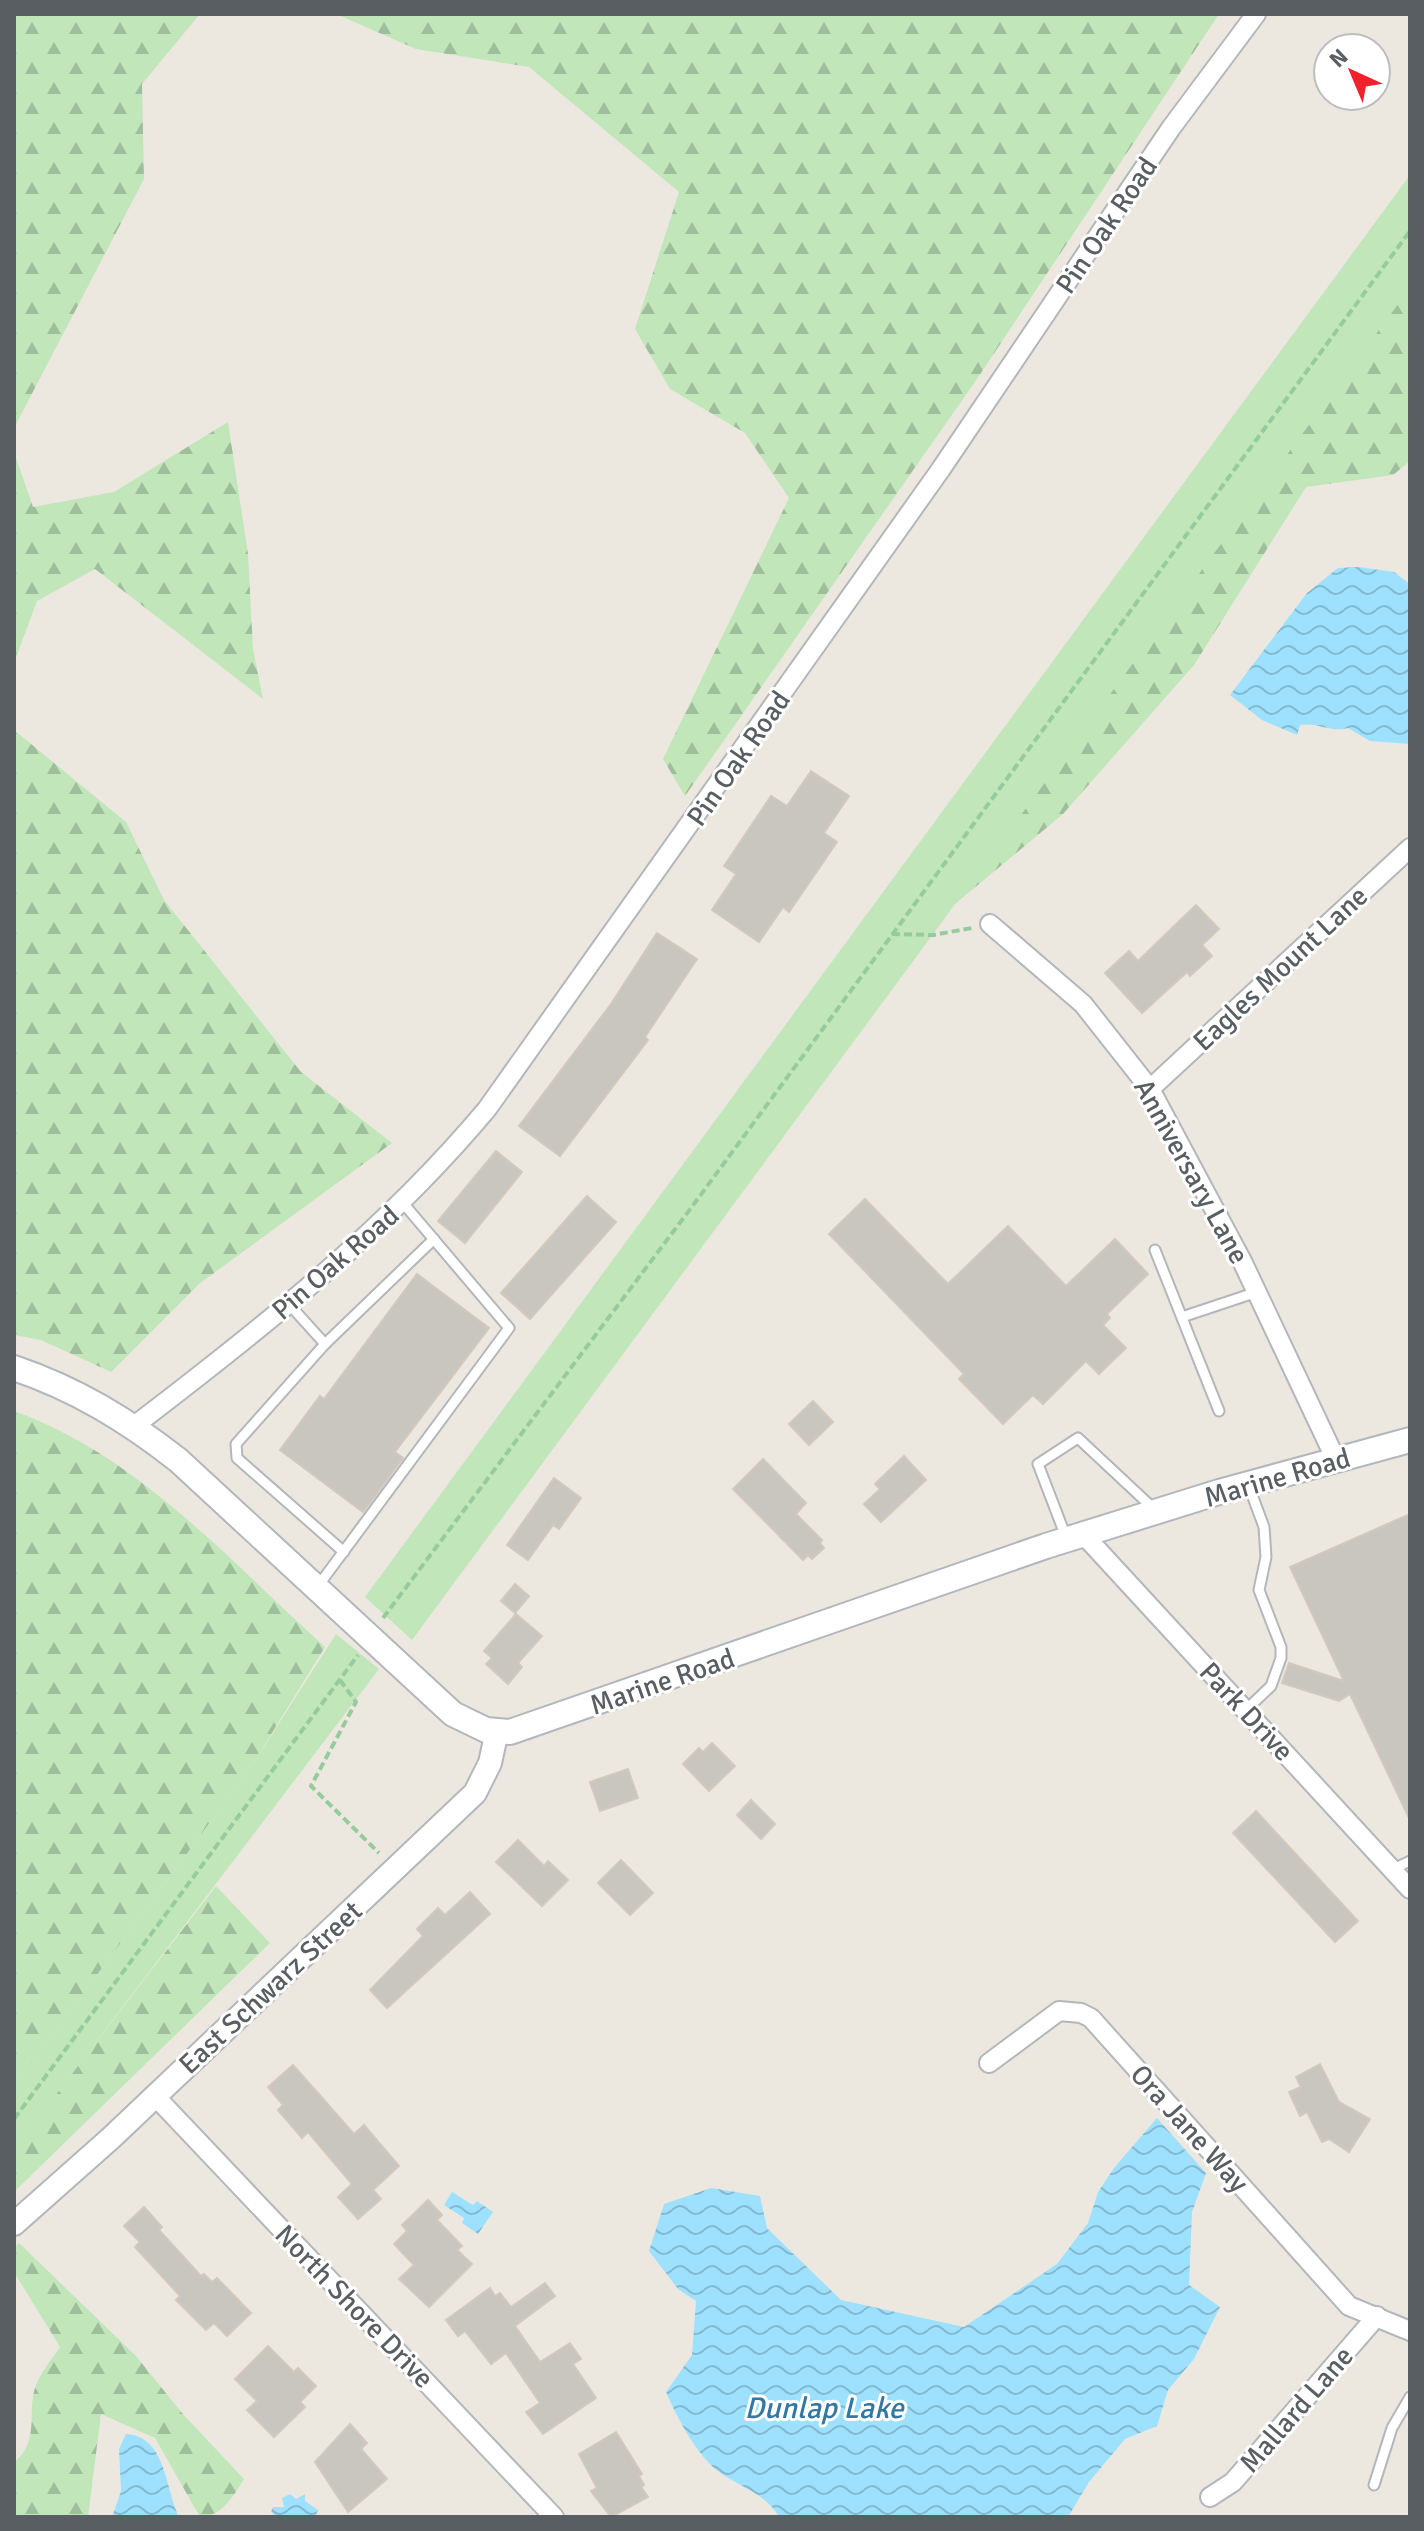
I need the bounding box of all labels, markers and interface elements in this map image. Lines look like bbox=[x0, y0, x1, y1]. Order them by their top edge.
north arrow bbox=[1312, 32, 1392, 112]
text: N bbox=[1324, 43, 1353, 73]
street label: Pin Oak Road bbox=[1049, 151, 1165, 300]
street label: Pin Oak Road bbox=[680, 684, 798, 833]
street label: Eagles Mount Lane bbox=[1186, 879, 1375, 1058]
street label: Anniversary Lane bbox=[1126, 1073, 1256, 1270]
street label: Pin Oak Road bbox=[265, 1198, 406, 1327]
street label: Marine Road bbox=[1200, 1441, 1354, 1515]
street label: Marine Road bbox=[586, 1641, 739, 1723]
street label: Park Drive bbox=[1192, 1655, 1301, 1768]
street label: East Schwarz Street bbox=[172, 1894, 369, 2081]
street label: Ora Jane Way bbox=[1123, 2058, 1255, 2200]
street label: North Shore Drive bbox=[268, 2218, 441, 2395]
street label: Mallard Lane bbox=[1233, 2340, 1361, 2480]
water label: Dunlap Lake bbox=[745, 2390, 905, 2427]

